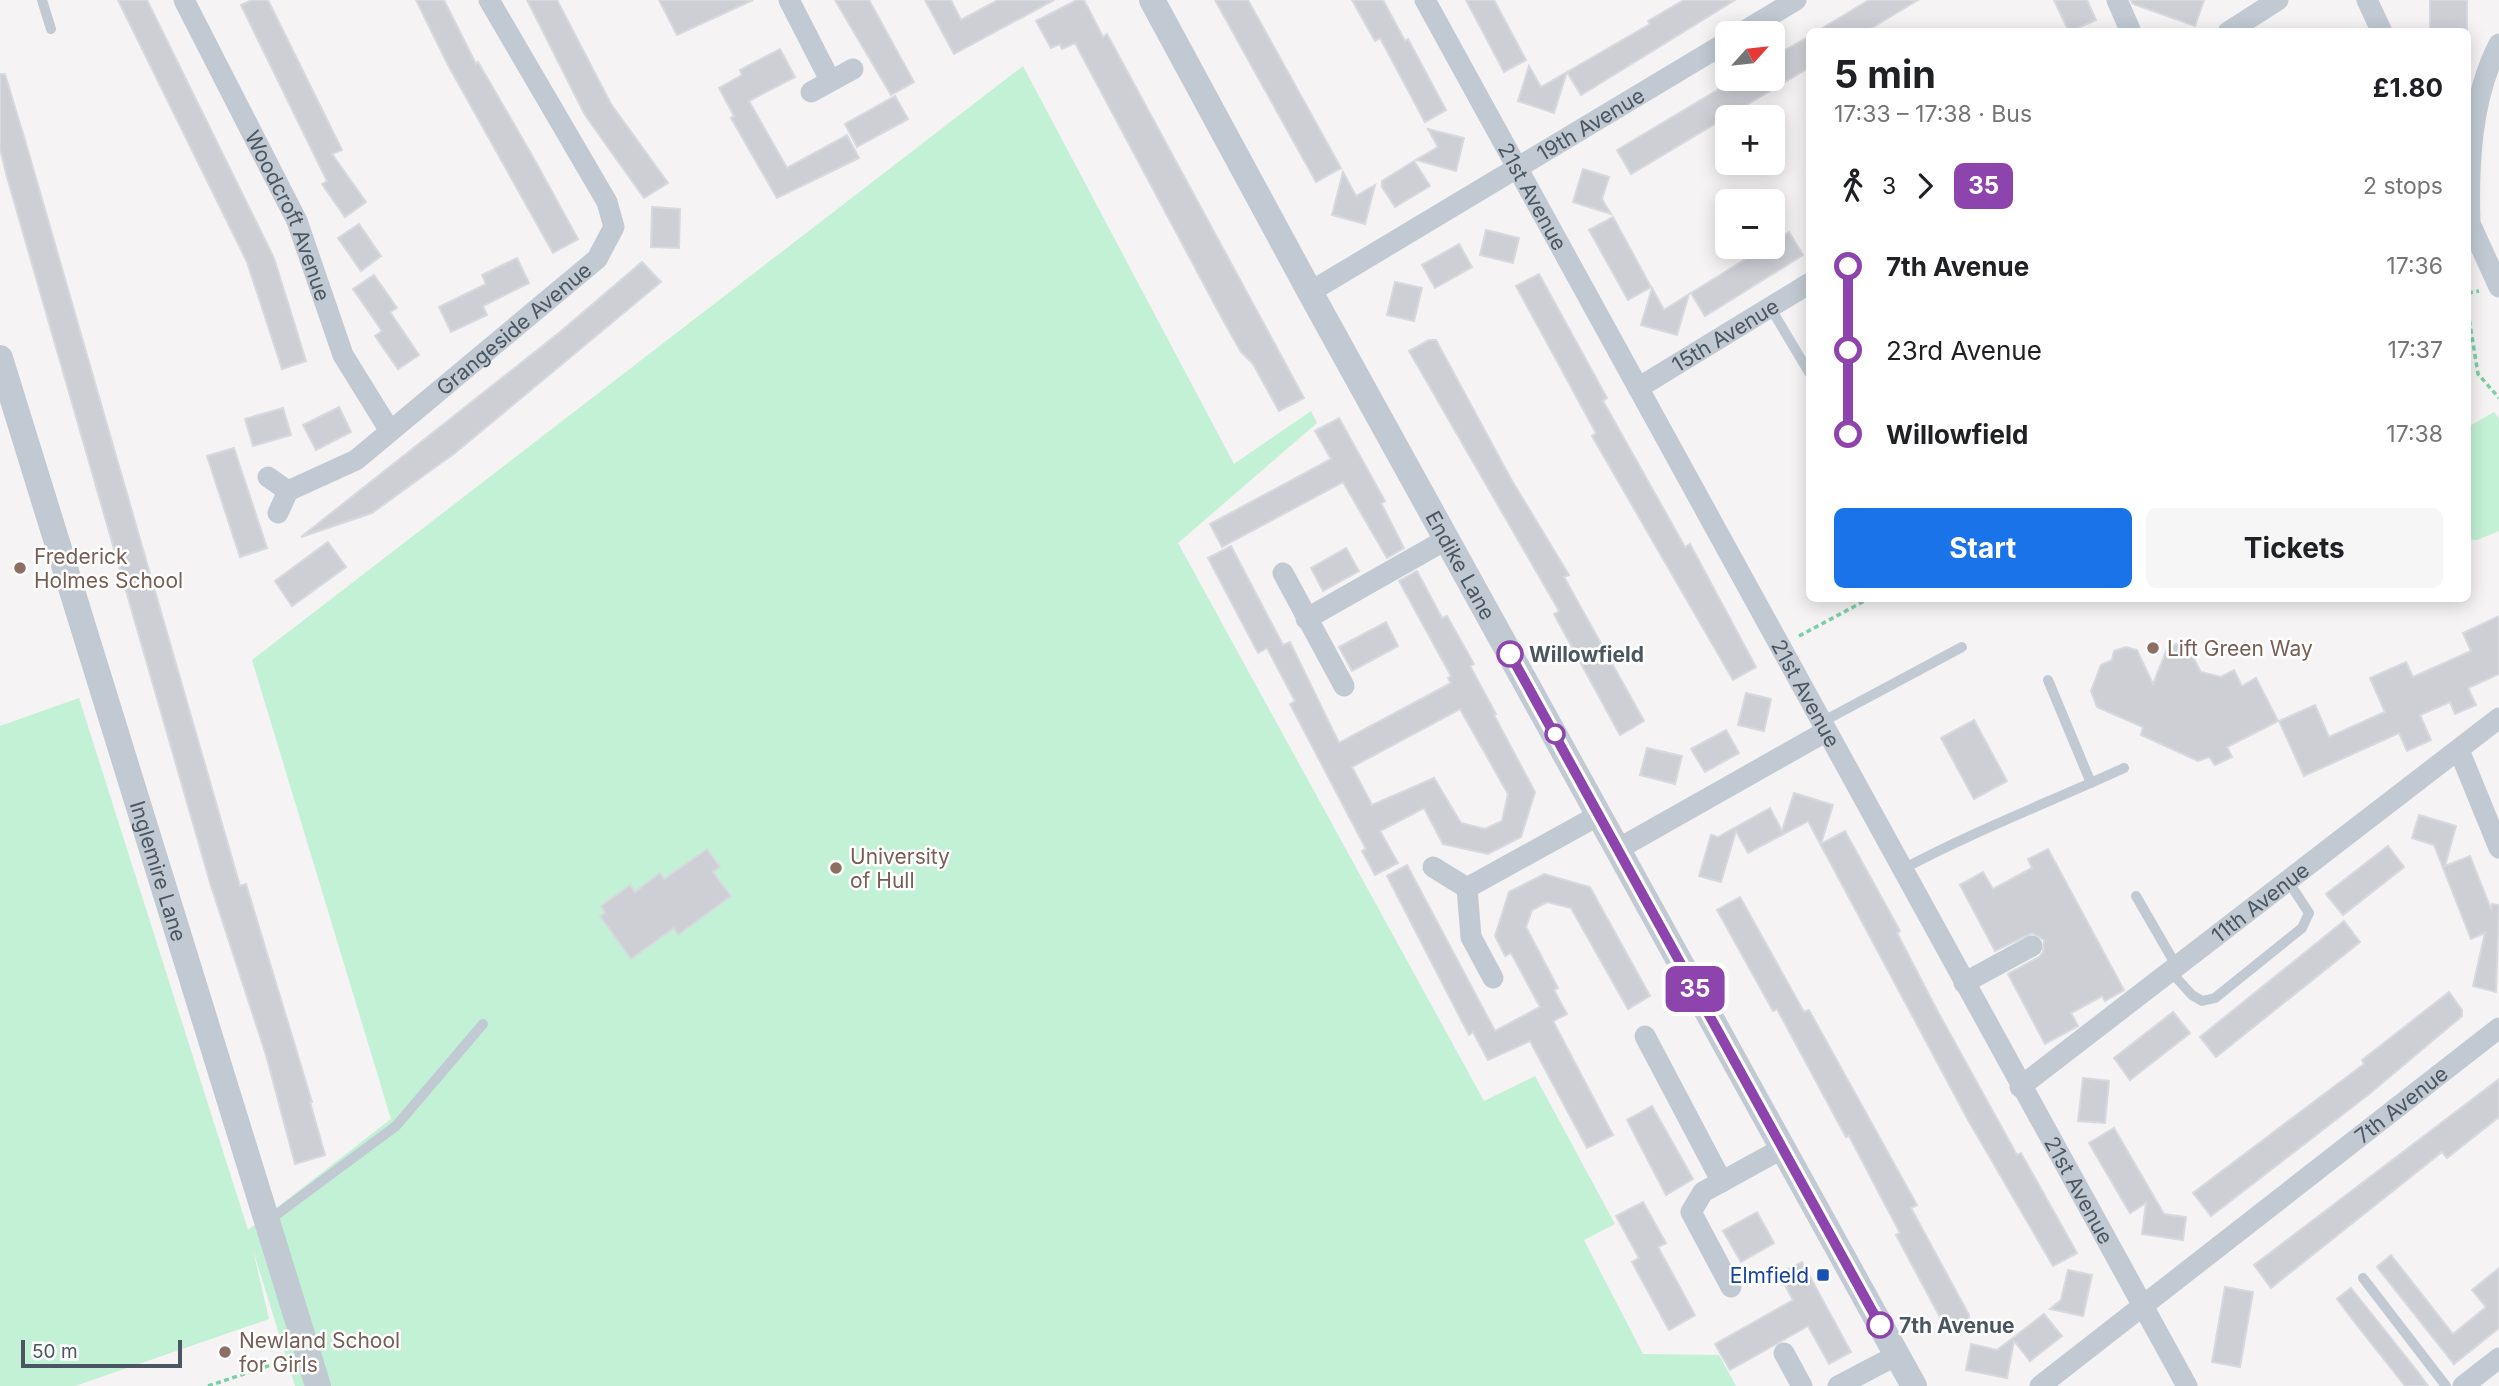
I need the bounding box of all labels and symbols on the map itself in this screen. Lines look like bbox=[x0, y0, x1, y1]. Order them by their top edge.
north arrow bbox=[1715, 21, 1785, 91]
street label: 19th Avenue bbox=[1532, 82, 1649, 166]
street label: Woodcroft Avenue bbox=[240, 126, 336, 304]
street label: 21st Avenue bbox=[1493, 138, 1573, 254]
street label: Grangeside Avenue bbox=[431, 257, 596, 400]
street label: 15th Avenue bbox=[1667, 293, 1783, 377]
street label: Endike Lane bbox=[1421, 506, 1501, 624]
place label: Frederick Holmes School bbox=[34, 544, 183, 593]
marker: Frederick Holmes School bbox=[12, 560, 28, 576]
street label: 21st Avenue bbox=[1766, 635, 1846, 751]
place label: Lift Green Way bbox=[2167, 636, 2313, 661]
marker: Lift Green Way bbox=[2145, 640, 2161, 656]
marker: Willowfield bbox=[1497, 641, 1523, 667]
place label: Willowfield bbox=[1529, 642, 1644, 667]
unlabelled marker bbox=[1545, 724, 1565, 744]
street label: Inglemire Lane bbox=[125, 798, 192, 944]
place label: University of Hull bbox=[850, 844, 950, 893]
street label: 11th Avenue bbox=[2206, 857, 2314, 948]
marker: University of Hull bbox=[828, 860, 844, 876]
line badge: 35 bbox=[1664, 966, 1726, 1012]
street label: 7th Avenue bbox=[2350, 1060, 2453, 1148]
street label: 21st Avenue bbox=[2040, 1132, 2119, 1248]
place label: Elmfield bbox=[1730, 1263, 1809, 1288]
marker: Elmfield bbox=[1815, 1267, 1831, 1283]
marker: 7th Avenue bbox=[1867, 1312, 1893, 1338]
place label: 7th Avenue bbox=[1899, 1313, 2015, 1338]
place label: Newland School for Girls bbox=[239, 1328, 400, 1377]
scale bar bbox=[21, 1337, 182, 1369]
marker: Newland School for Girls bbox=[217, 1344, 233, 1360]

